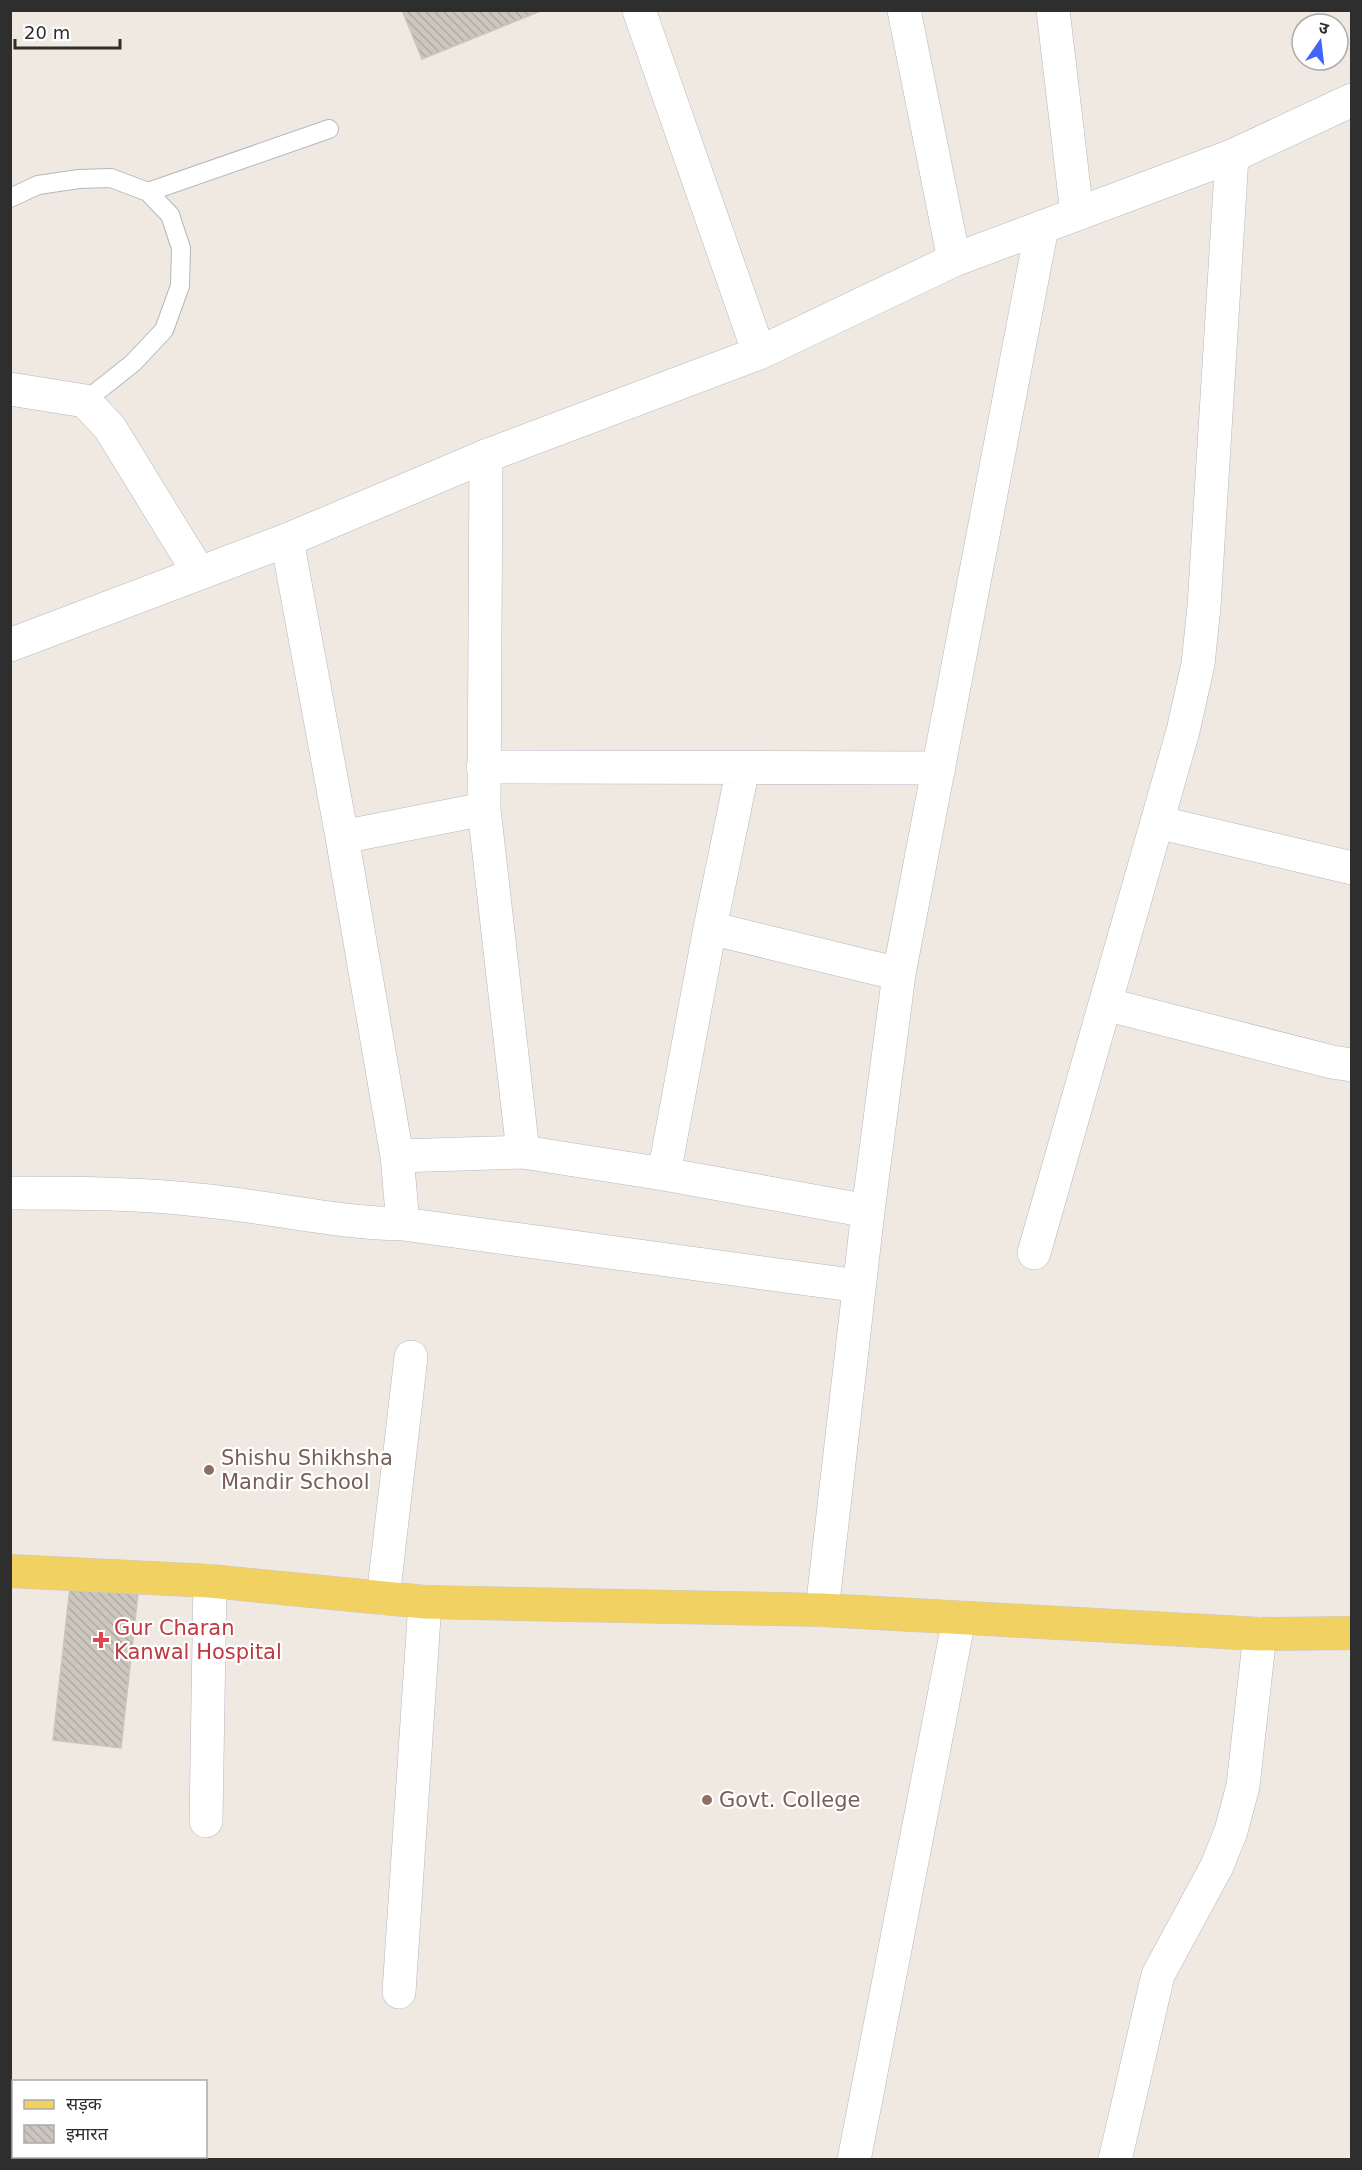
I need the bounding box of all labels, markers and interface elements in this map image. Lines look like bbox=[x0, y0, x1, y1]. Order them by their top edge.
scale bar bbox=[15, 12, 120, 50]
north arrow bbox=[1290, 12, 1350, 72]
text: उ bbox=[1317, 18, 1331, 38]
text: 20 m bbox=[24, 22, 70, 43]
place label: Shishu Shikhsha Mandir School bbox=[221, 1446, 393, 1494]
marker: Shishu Shikhsha Mandir School bbox=[202, 1463, 216, 1477]
place label: Gur Charan Kanwal Hospital bbox=[114, 1616, 282, 1664]
marker: Gur Charan Kanwal Hospital bbox=[92, 1631, 110, 1649]
place label: Govt. College bbox=[719, 1788, 860, 1812]
marker: Govt. College bbox=[700, 1793, 714, 1807]
legend bbox=[12, 2080, 207, 2158]
text: सड़क bbox=[66, 2093, 103, 2114]
text: इमारत bbox=[66, 2123, 109, 2144]

